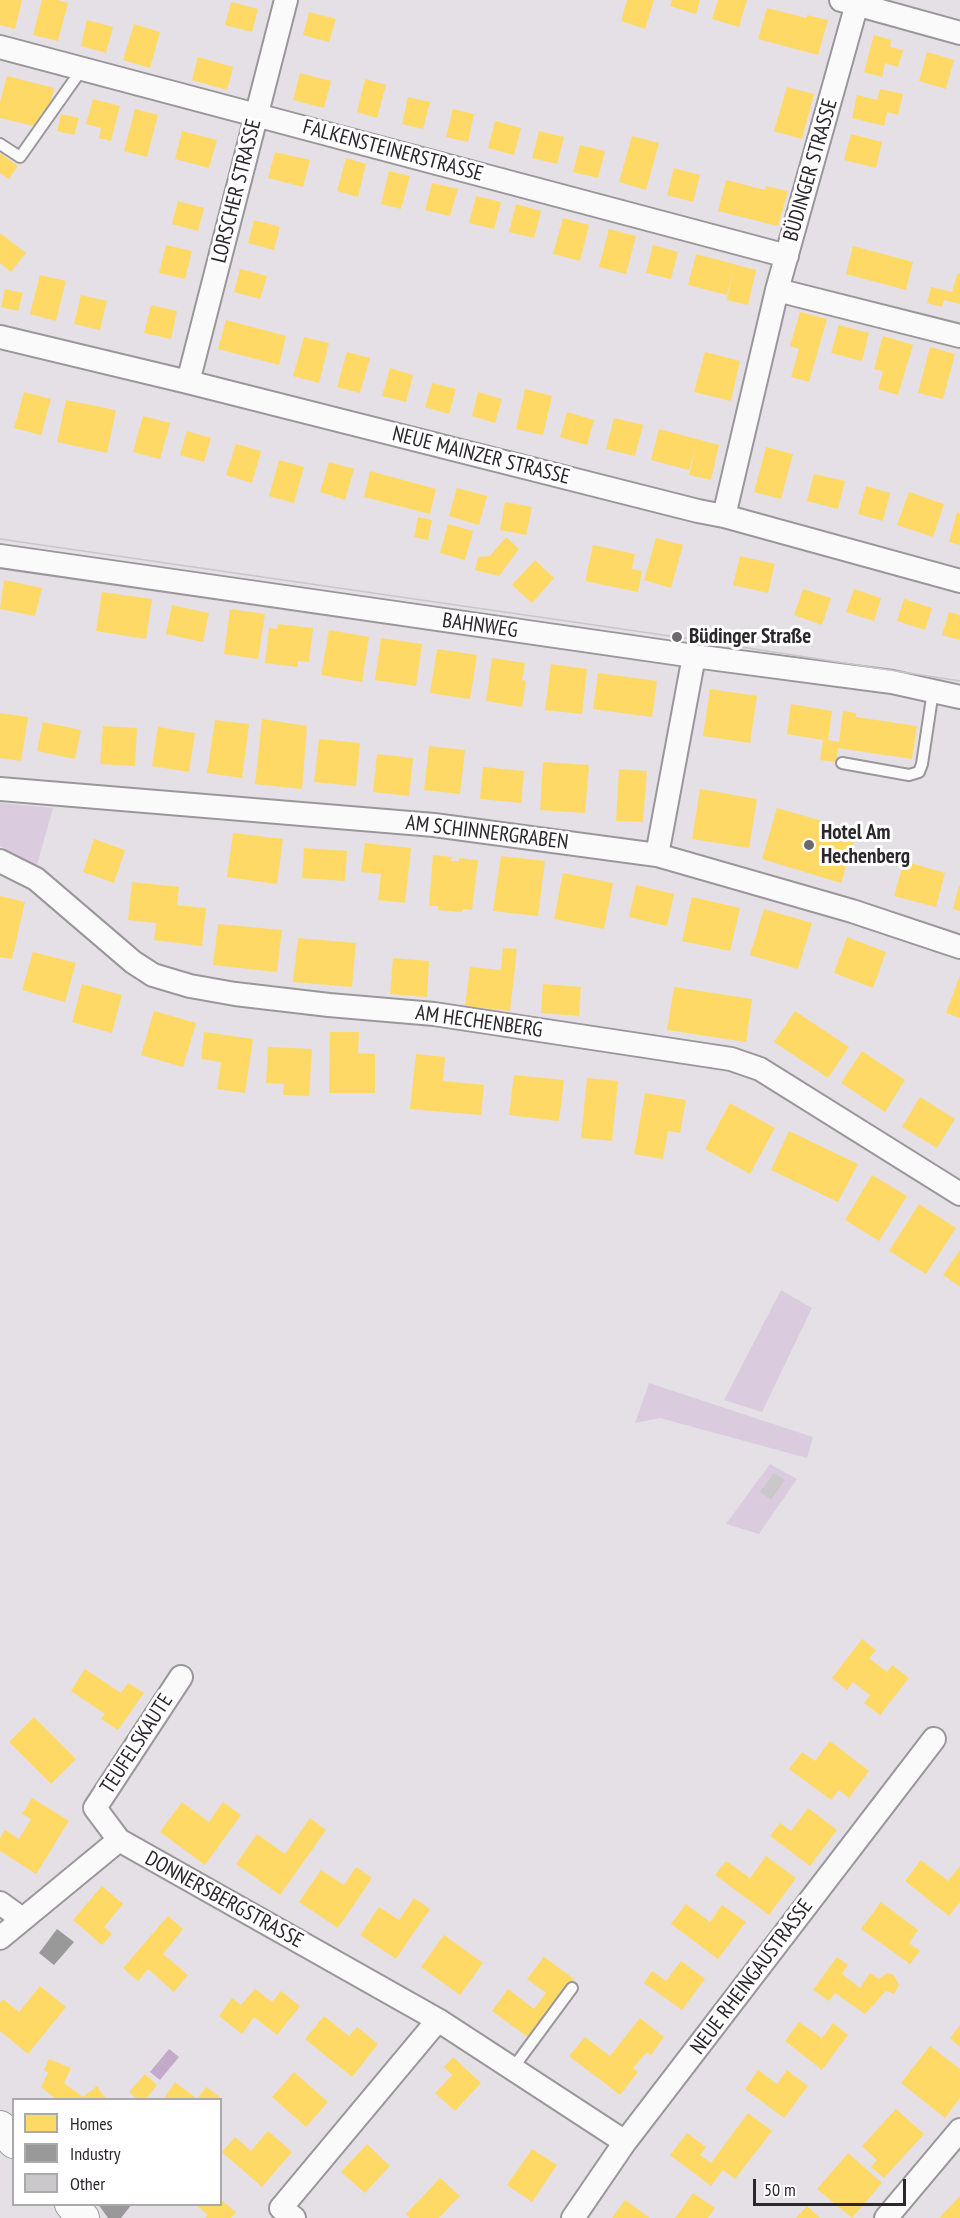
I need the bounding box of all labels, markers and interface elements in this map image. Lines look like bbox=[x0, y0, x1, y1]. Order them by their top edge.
street label: BÜDINGER STRASSE bbox=[779, 96, 843, 244]
street label: FALKENSTEINERSTRASSE bbox=[300, 115, 486, 187]
street label: LORSCHER STRASSE bbox=[207, 116, 267, 266]
street label: NEUE MAINZER STRASSE bbox=[390, 422, 572, 490]
street label: BAHNWEG bbox=[441, 608, 519, 644]
place label: Büdinger Straße bbox=[689, 624, 811, 650]
marker: Büdinger Straße bbox=[670, 630, 684, 644]
street label: AM SCHINNERGRABEN bbox=[404, 811, 570, 855]
place label: Hotel Am Hechenberg bbox=[821, 820, 910, 870]
marker: Hotel Am Hechenberg bbox=[802, 838, 816, 852]
street label: AM HECHENBERG bbox=[414, 1001, 544, 1043]
street label: TEUFELSKAUTE bbox=[95, 1689, 179, 1799]
street label: DONNERSBERGSTRASSE bbox=[141, 1846, 307, 1954]
street label: NEUE RHEINGAUSTRASSE bbox=[686, 1895, 818, 2059]
legend bbox=[12, 2098, 222, 2206]
text: Homes bbox=[70, 2112, 113, 2135]
text: Industry bbox=[70, 2142, 120, 2165]
scale bar bbox=[756, 2167, 909, 2205]
text: Other bbox=[70, 2172, 105, 2195]
text: 50 m bbox=[764, 2178, 796, 2201]

